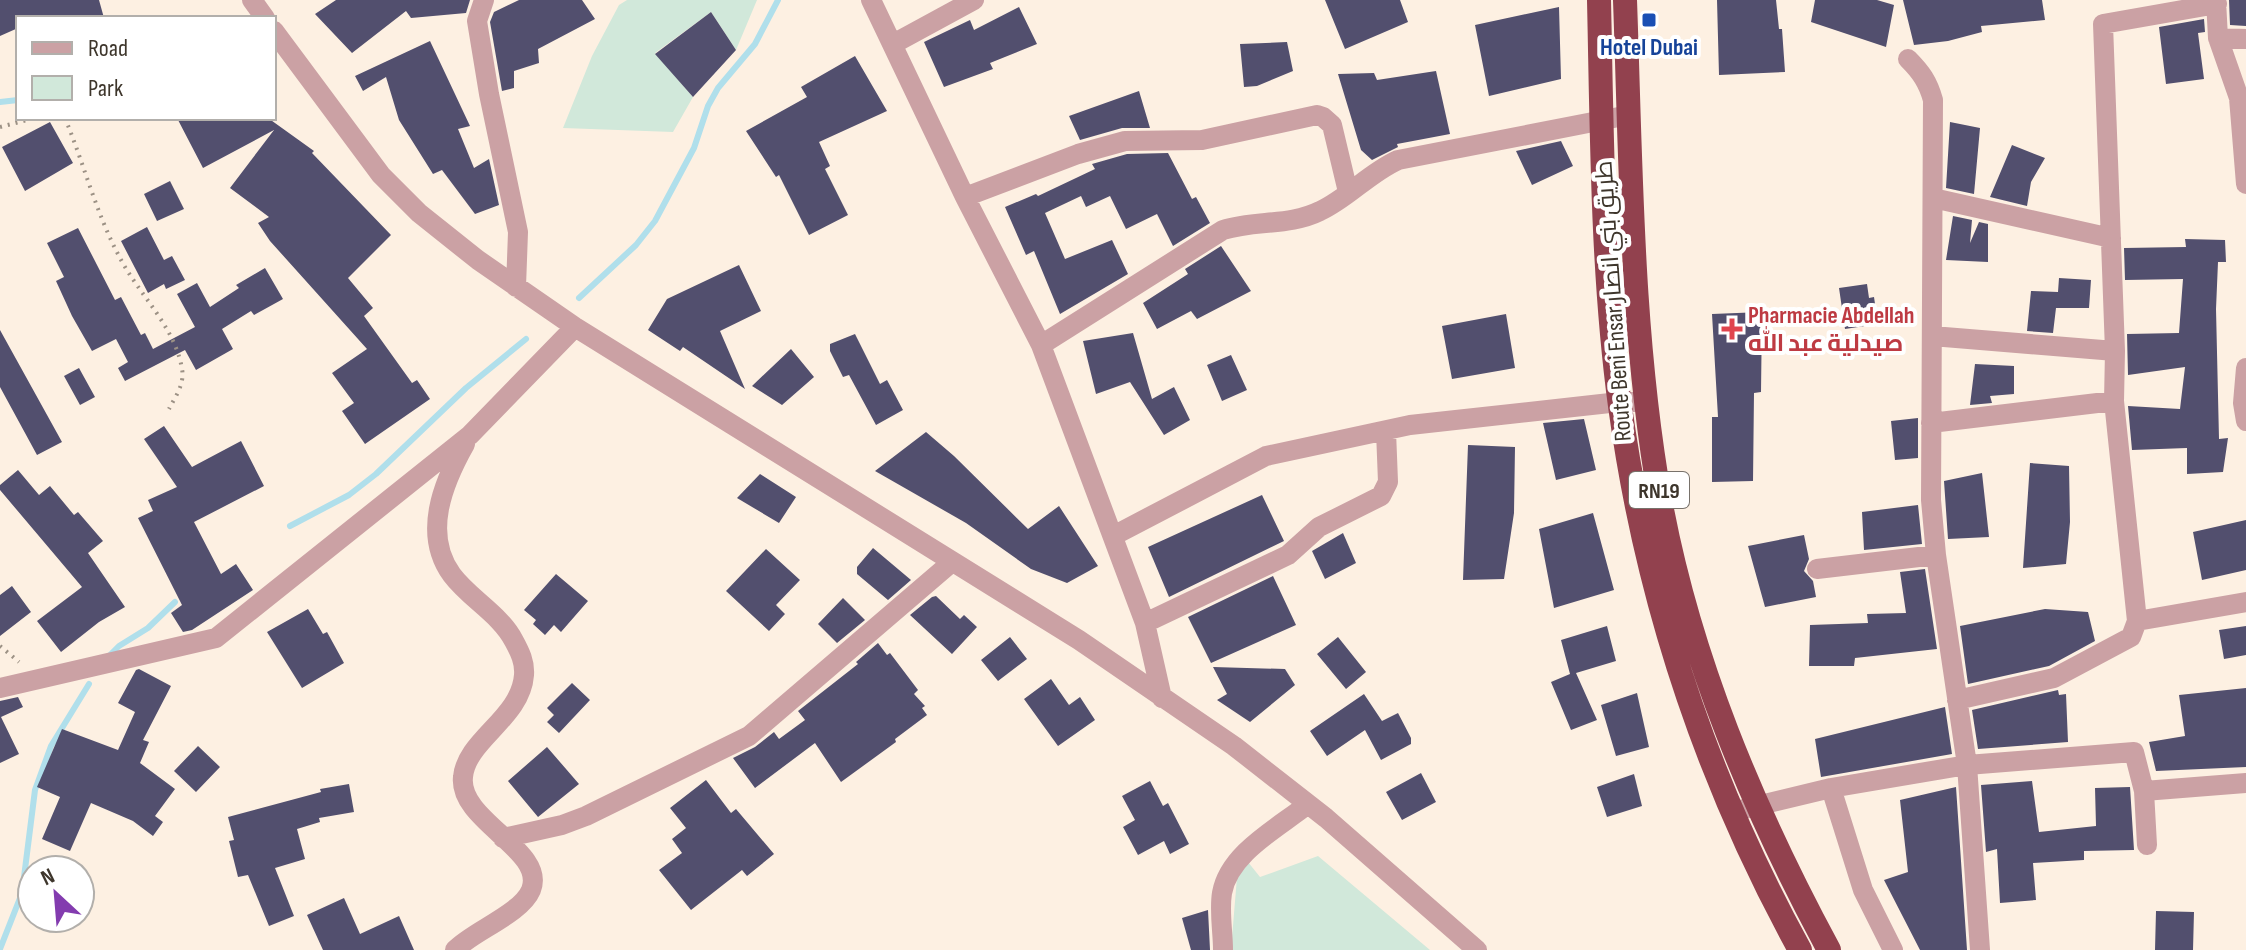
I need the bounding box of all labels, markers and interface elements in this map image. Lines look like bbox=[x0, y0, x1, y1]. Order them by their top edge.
marker: Hotel Dubai bbox=[1640, 11, 1658, 29]
legend bbox=[16, 16, 276, 120]
place label: Hotel Dubai bbox=[1600, 33, 1698, 62]
text: Road bbox=[88, 34, 128, 63]
text: Park bbox=[88, 74, 123, 103]
street label: Route Beni Ensar طريق بني انصار bbox=[1589, 159, 1642, 442]
place label: Pharmacie Abdellah صيدلية عبد الله bbox=[1748, 301, 1914, 358]
marker: Pharmacie Abdellah صيدلية عبد الله bbox=[1723, 320, 1741, 338]
road number: RN19 bbox=[1629, 472, 1689, 508]
north arrow bbox=[16, 854, 96, 934]
text: N bbox=[37, 863, 59, 892]

